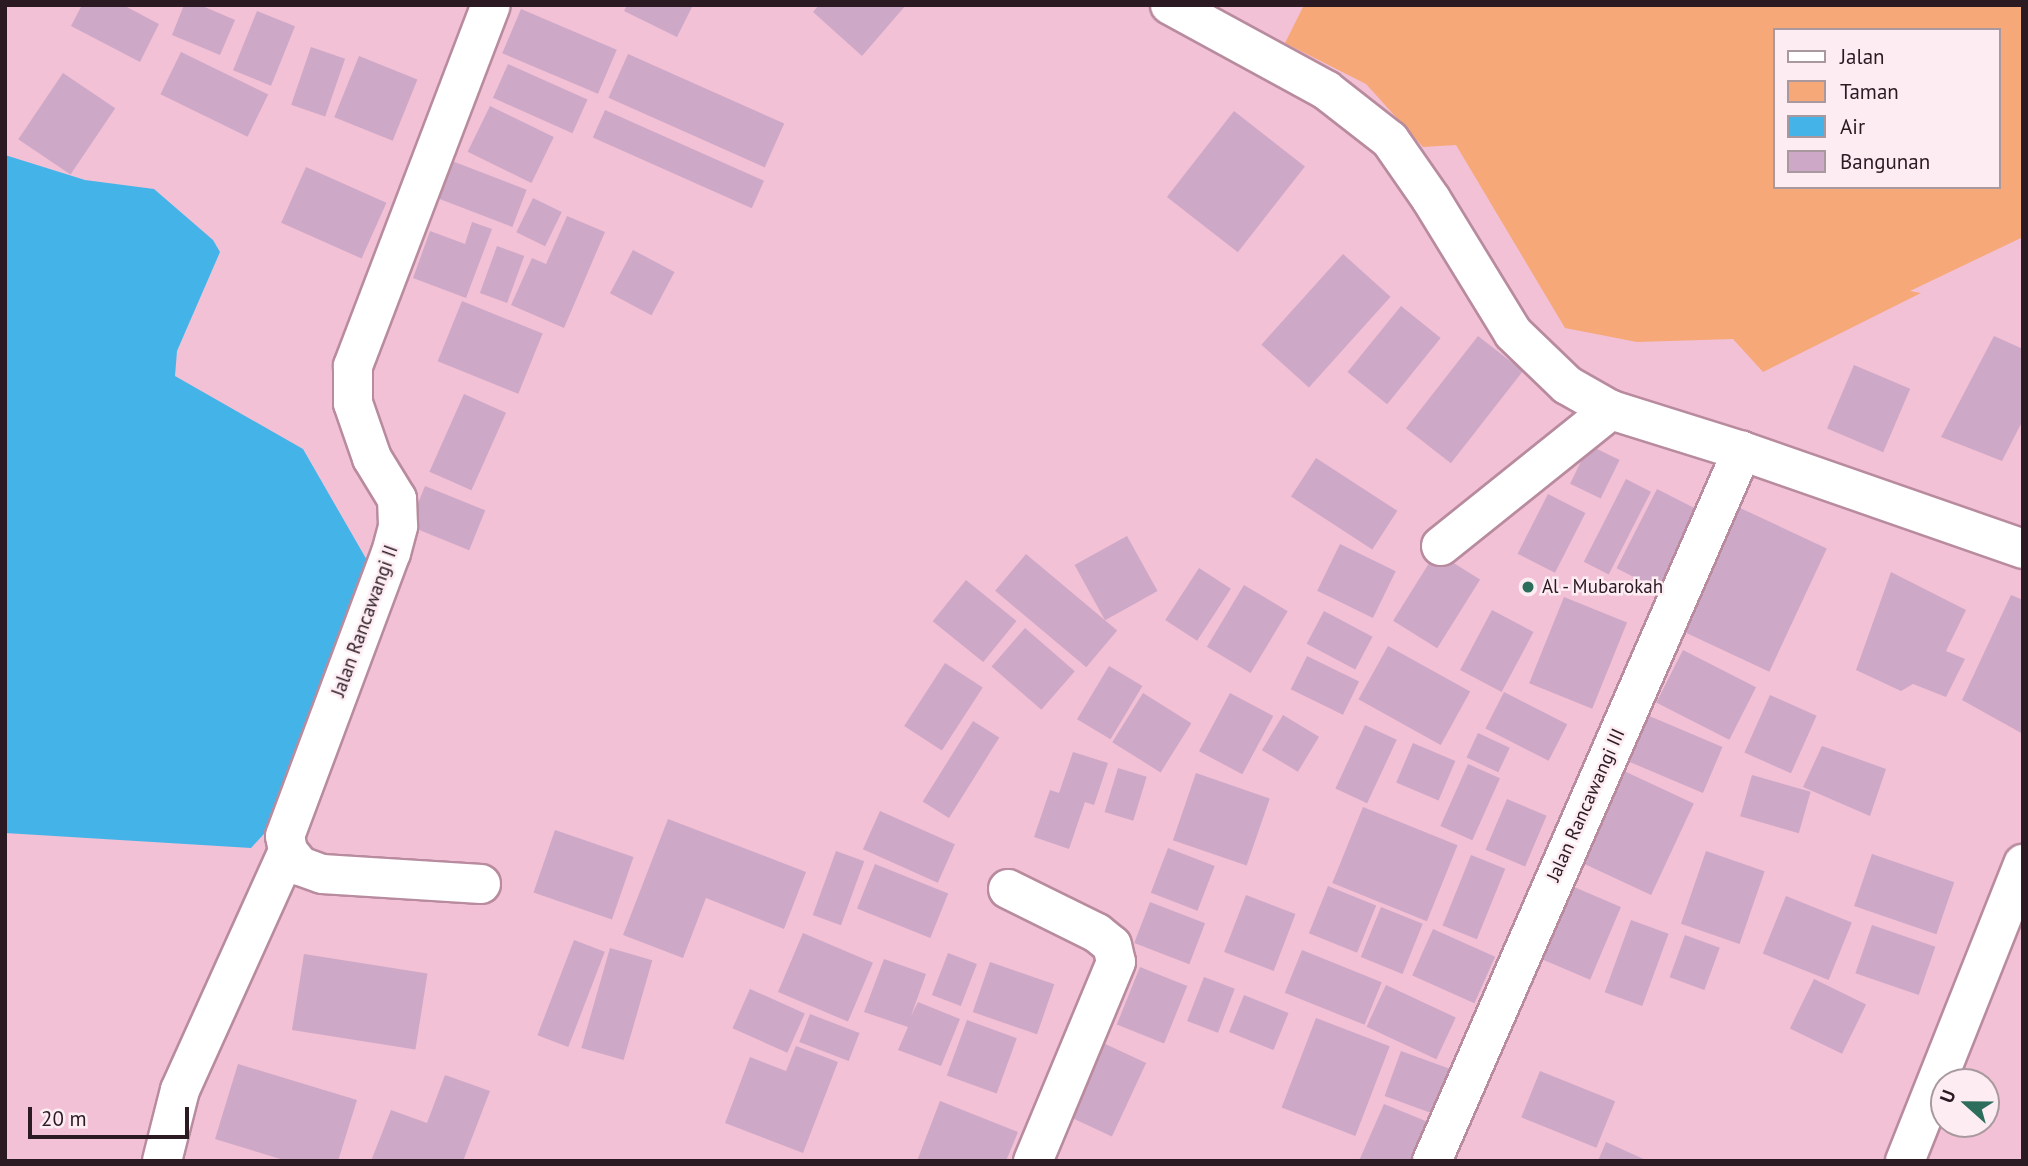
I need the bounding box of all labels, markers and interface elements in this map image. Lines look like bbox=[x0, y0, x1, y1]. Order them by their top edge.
legend bbox=[1772, 28, 2000, 189]
text: Jalan bbox=[1840, 43, 1885, 70]
text: Taman bbox=[1840, 78, 1899, 105]
text: Air bbox=[1840, 113, 1865, 140]
text: Bangunan bbox=[1840, 148, 1930, 175]
street label: Jalan Rancawangi II bbox=[327, 542, 403, 700]
place label: Al - Mubarokah bbox=[1542, 576, 1666, 598]
marker: Al - Mubarokah bbox=[1520, 579, 1536, 595]
street label: Jalan Rancawangi III bbox=[1542, 725, 1630, 885]
north arrow bbox=[1930, 1068, 2000, 1138]
text: U bbox=[1934, 1086, 1961, 1106]
scale bar bbox=[32, 1092, 192, 1136]
text: 20 m bbox=[41, 1105, 87, 1132]

